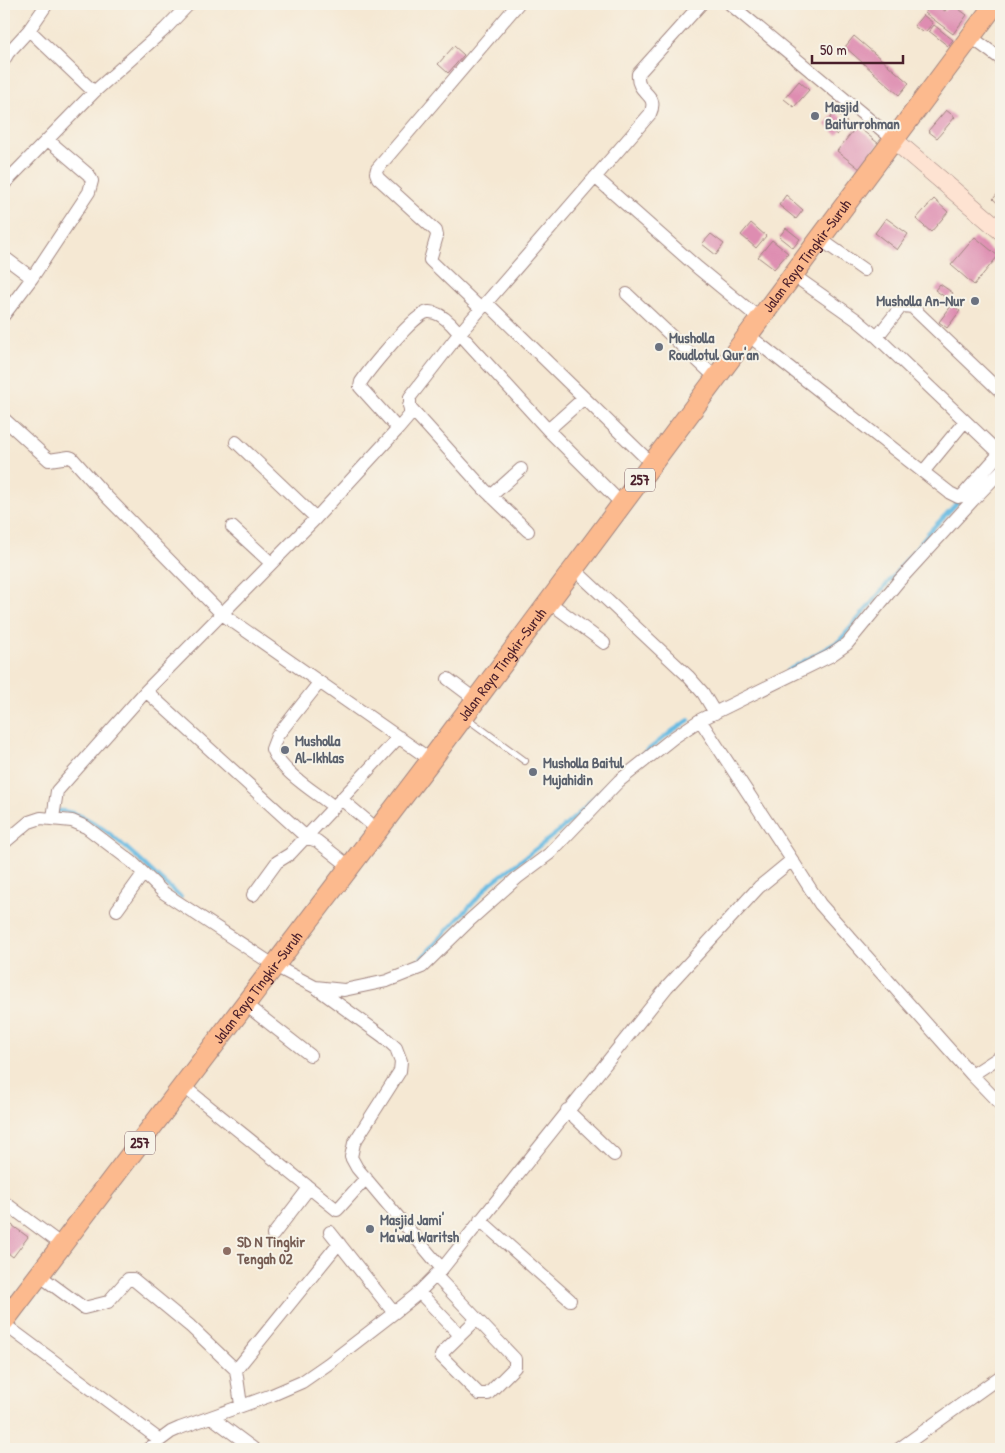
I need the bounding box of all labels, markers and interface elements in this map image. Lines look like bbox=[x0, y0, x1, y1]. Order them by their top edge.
scale bar bbox=[812, 32, 904, 64]
text: 50 m bbox=[820, 39, 847, 60]
place label: Masjid Baiturrohman bbox=[825, 96, 900, 134]
marker: Masjid Baiturrohman bbox=[809, 110, 821, 122]
street label: Jalan Raya Tingkir-Suruh bbox=[758, 195, 856, 316]
place label: Musholla An-Nur bbox=[876, 290, 965, 311]
marker: Musholla An-Nur bbox=[969, 295, 981, 307]
place label: Musholla Roudlotul Qur'an bbox=[669, 327, 759, 365]
marker: Musholla Roudlotul Qur'an bbox=[653, 341, 665, 353]
road number: 257 bbox=[625, 468, 655, 492]
street label: Jalan Raya Tingkir-Suruh bbox=[453, 603, 551, 725]
place label: Musholla Al-Ikhlas bbox=[295, 730, 344, 768]
marker: Musholla Al-Ikhlas bbox=[279, 744, 291, 756]
place label: Musholla Baitul Mujahidin bbox=[543, 752, 625, 790]
marker: Musholla Baitul Mujahidin bbox=[527, 766, 539, 778]
street label: Jalan Raya Tingkir-Suruh bbox=[208, 927, 307, 1048]
road number: 257 bbox=[125, 1132, 155, 1154]
place label: Masjid Jami' Ma'wal Waritsh bbox=[380, 1209, 460, 1247]
marker: Masjid Jami' Ma'wal Waritsh bbox=[364, 1223, 376, 1235]
place label: SD N Tingkir Tengah 02 bbox=[236, 1231, 305, 1270]
marker: SD N Tingkir Tengah 02 bbox=[221, 1245, 233, 1257]

